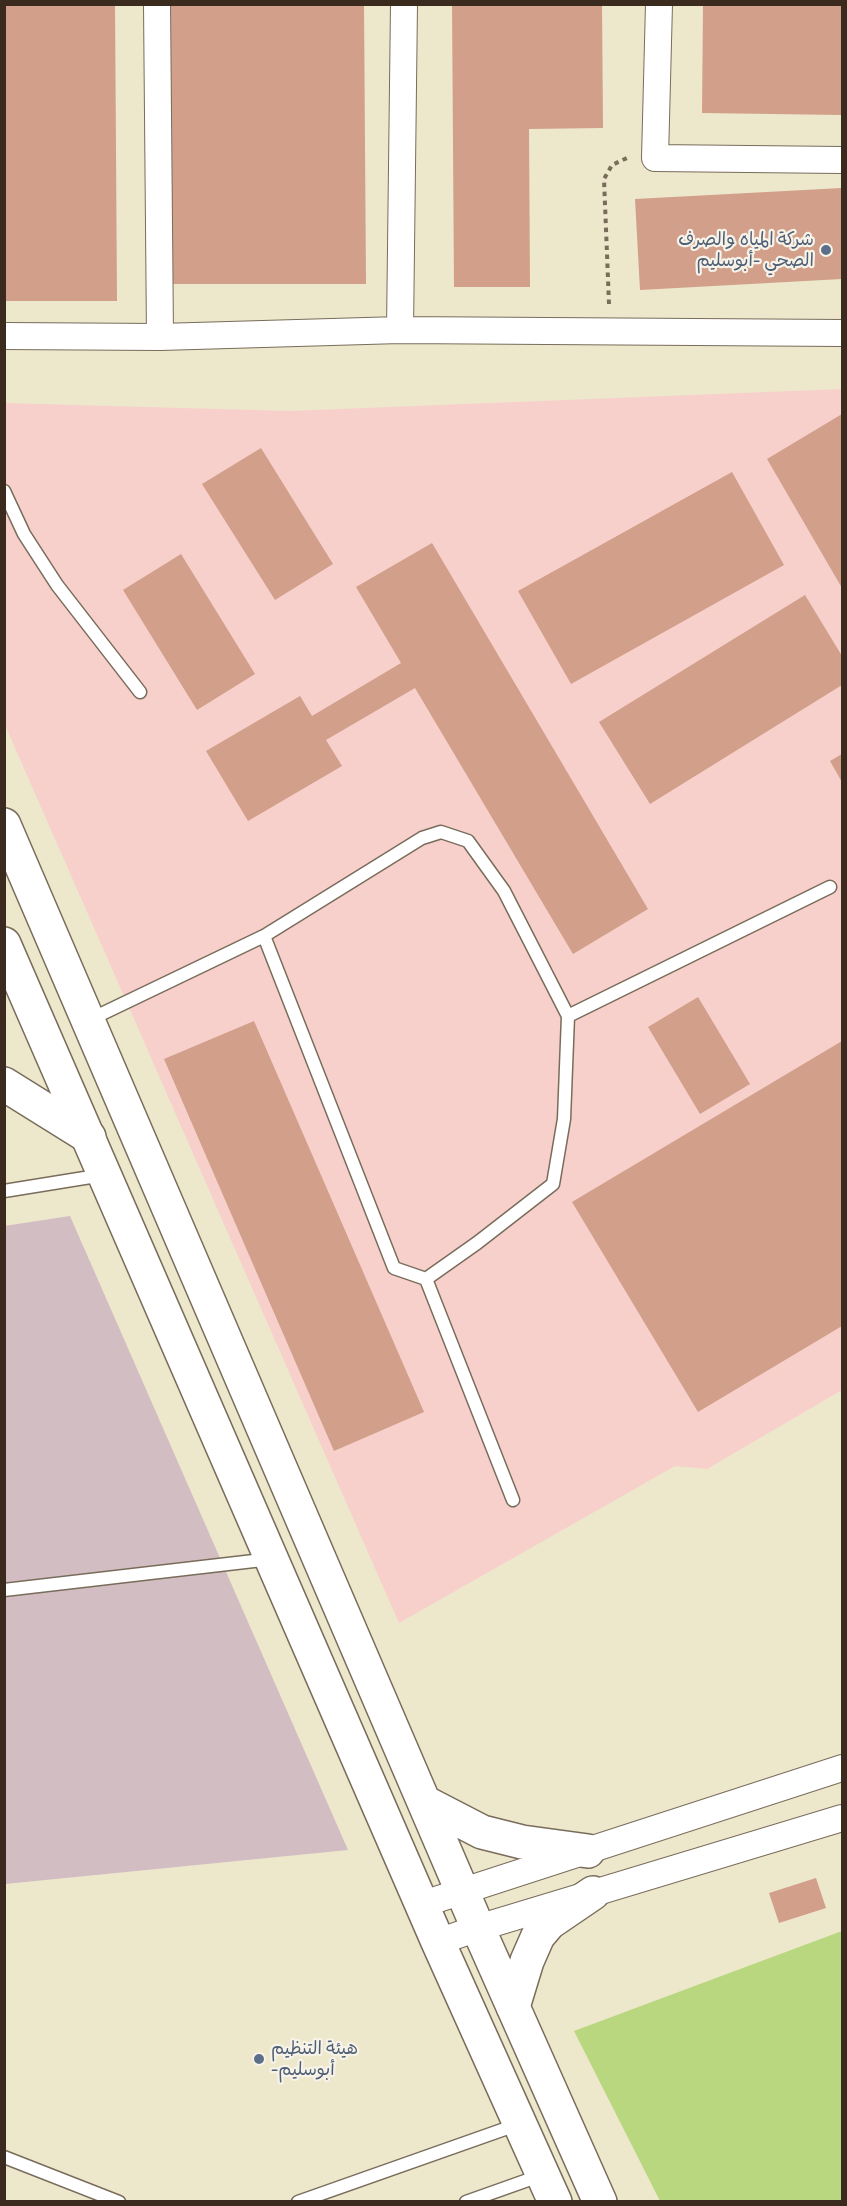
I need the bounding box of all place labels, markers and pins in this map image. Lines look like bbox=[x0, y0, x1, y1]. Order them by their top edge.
place label: شركة المياه والصرف الصحي -أبوسليم bbox=[678, 229, 814, 272]
marker: شركة المياه والصرف الصحي -أبوسليم bbox=[819, 243, 833, 257]
place label: هيئة التنظيم -أبوسليم bbox=[271, 2038, 358, 2080]
marker: هيئة التنظيم -أبوسليم bbox=[252, 2052, 266, 2066]

